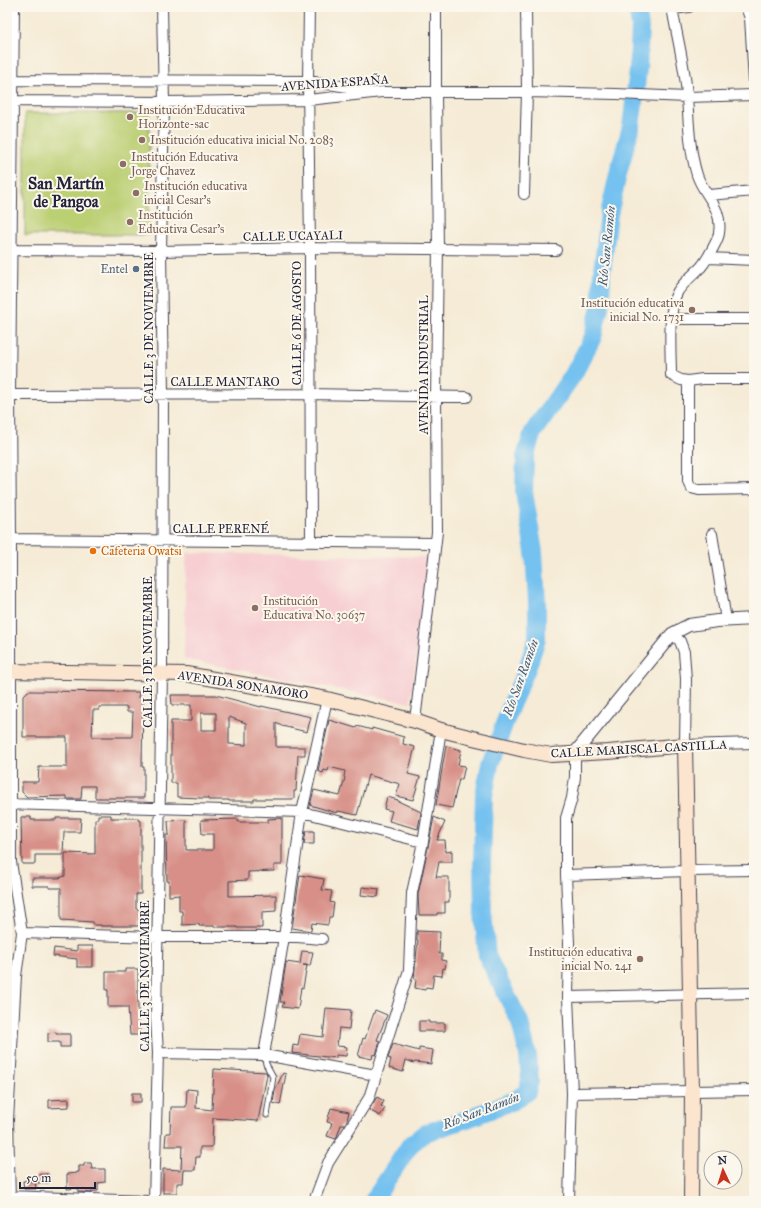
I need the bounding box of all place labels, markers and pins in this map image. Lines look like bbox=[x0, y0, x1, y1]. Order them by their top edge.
place label: Institución Educativa Horizonte-sac bbox=[138, 103, 246, 131]
marker: Institución Educativa Horizonte-sac bbox=[125, 112, 135, 122]
place label: Institución educativa inicial No. 2083 bbox=[150, 133, 334, 147]
marker: Institución educativa inicial No. 2083 bbox=[137, 135, 147, 145]
place label: Institución Educativa Jorge Chavez bbox=[129, 150, 239, 179]
marker: Institución Educativa Jorge Chavez bbox=[118, 159, 128, 169]
place label: Institución educativa inicial Cesar's bbox=[144, 179, 248, 207]
marker: Institución educativa inicial Cesar's bbox=[131, 188, 141, 198]
place label: Institución Educativa Cesar's bbox=[138, 208, 224, 236]
marker: Institución Educativa Cesar's bbox=[125, 217, 135, 227]
place label: Entel bbox=[100, 262, 129, 276]
marker: Entel bbox=[131, 264, 141, 274]
place label: Institución educativa inicial No. 1731 bbox=[581, 296, 685, 324]
marker: Institución educativa inicial No. 1731 bbox=[687, 305, 697, 315]
place label: Cafeteria Owatsi bbox=[101, 544, 183, 558]
marker: Cafeteria Owatsi bbox=[88, 546, 98, 556]
place label: Institución Educativa No. 30637 bbox=[263, 594, 365, 622]
marker: Institución Educativa No. 30637 bbox=[250, 603, 260, 613]
place label: Institución educativa inicial No. 241 bbox=[529, 945, 633, 973]
marker: Institución educativa inicial No. 241 bbox=[635, 954, 645, 964]

